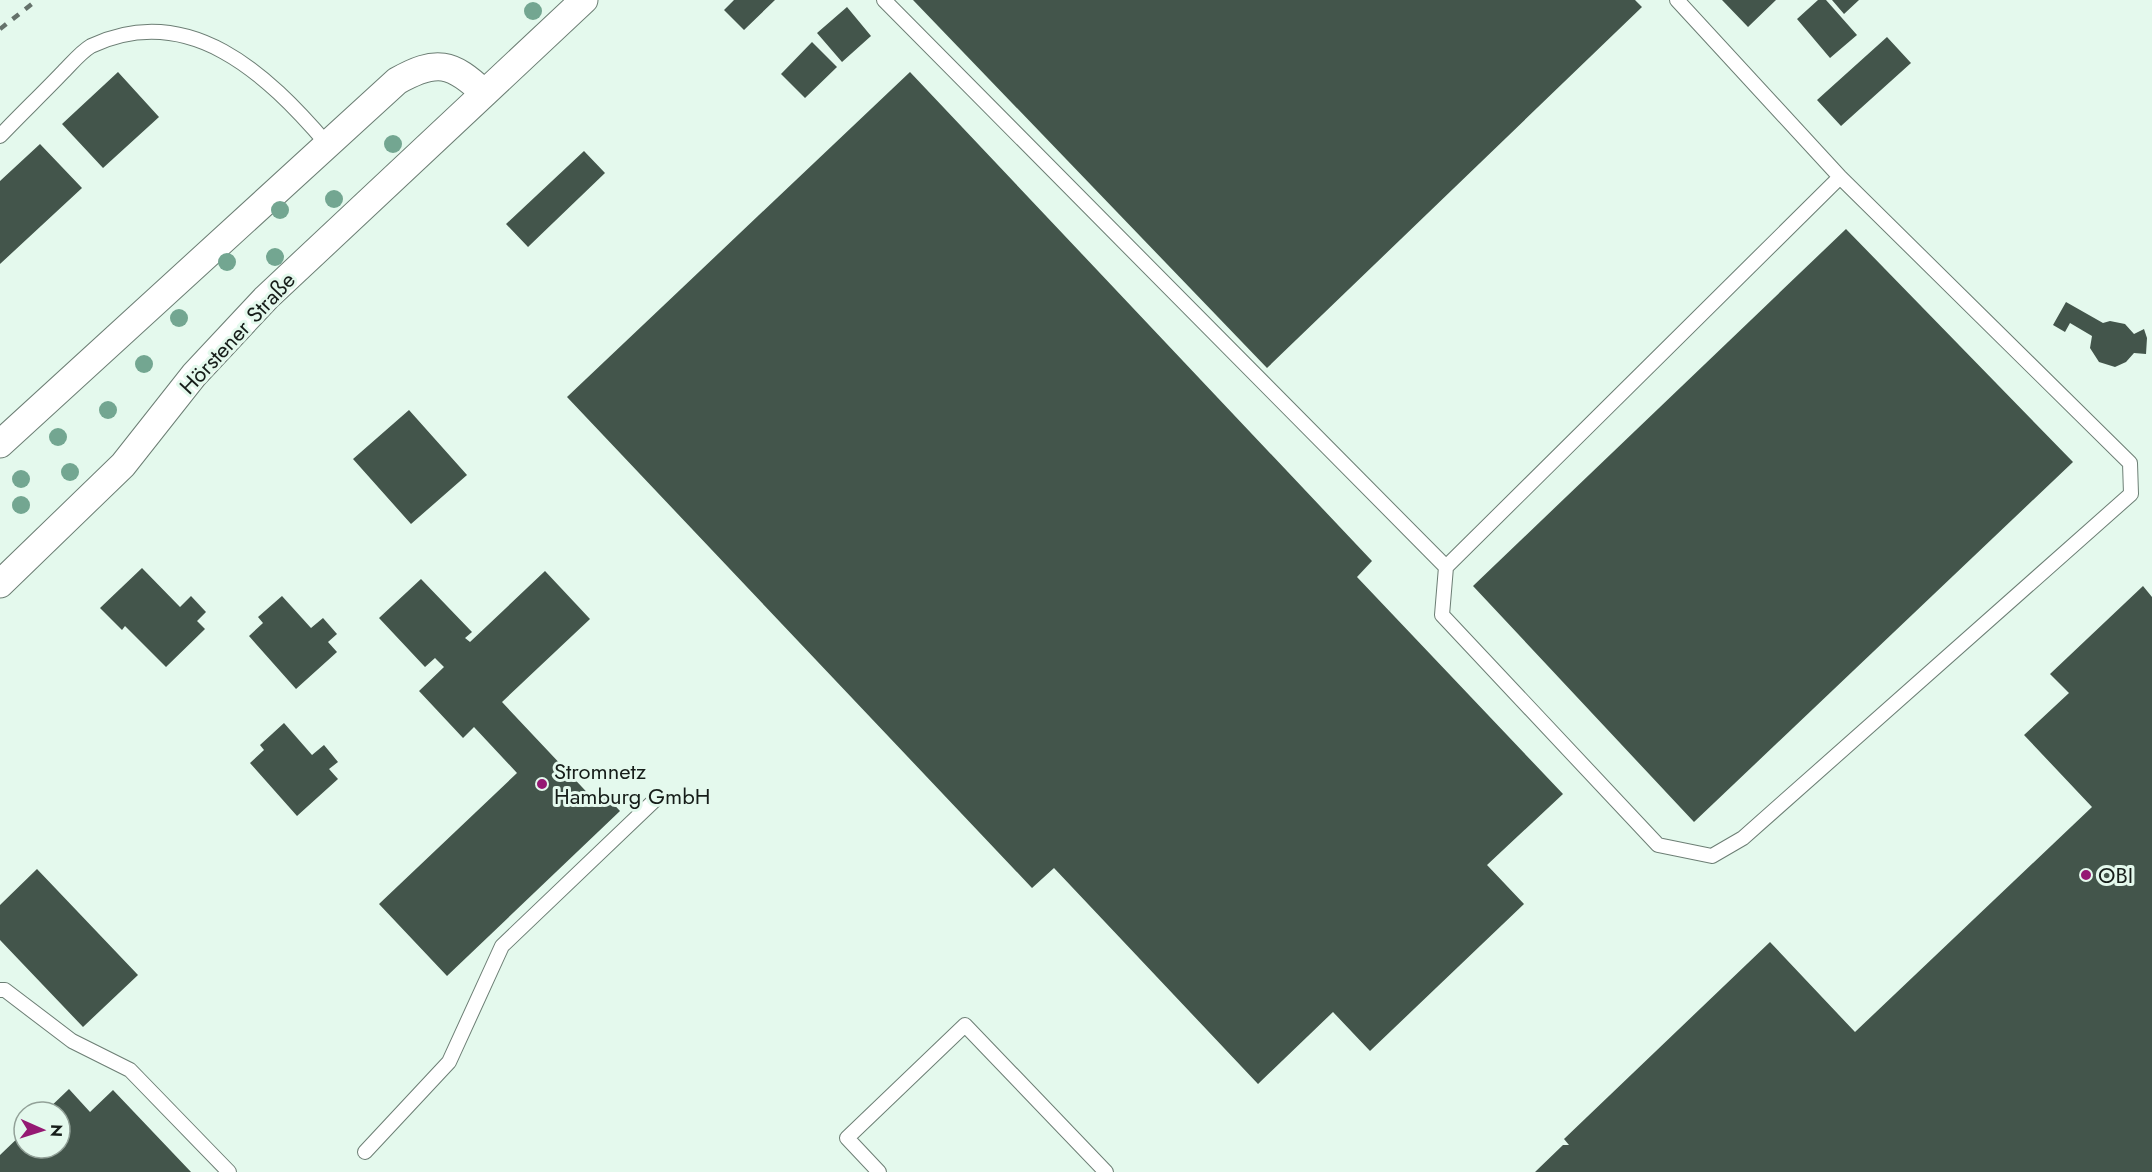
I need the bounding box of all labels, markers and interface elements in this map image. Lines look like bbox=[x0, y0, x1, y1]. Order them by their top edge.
street label: Hörstener Straße bbox=[172, 265, 302, 401]
place label: Stromnetz Hamburg GmbH bbox=[554, 755, 710, 812]
marker: Stromnetz Hamburg GmbH bbox=[535, 777, 549, 791]
place label: OBI bbox=[2098, 859, 2133, 891]
marker: OBI bbox=[2079, 868, 2093, 882]
north arrow bbox=[12, 1100, 72, 1160]
text: N bbox=[45, 1124, 68, 1138]

